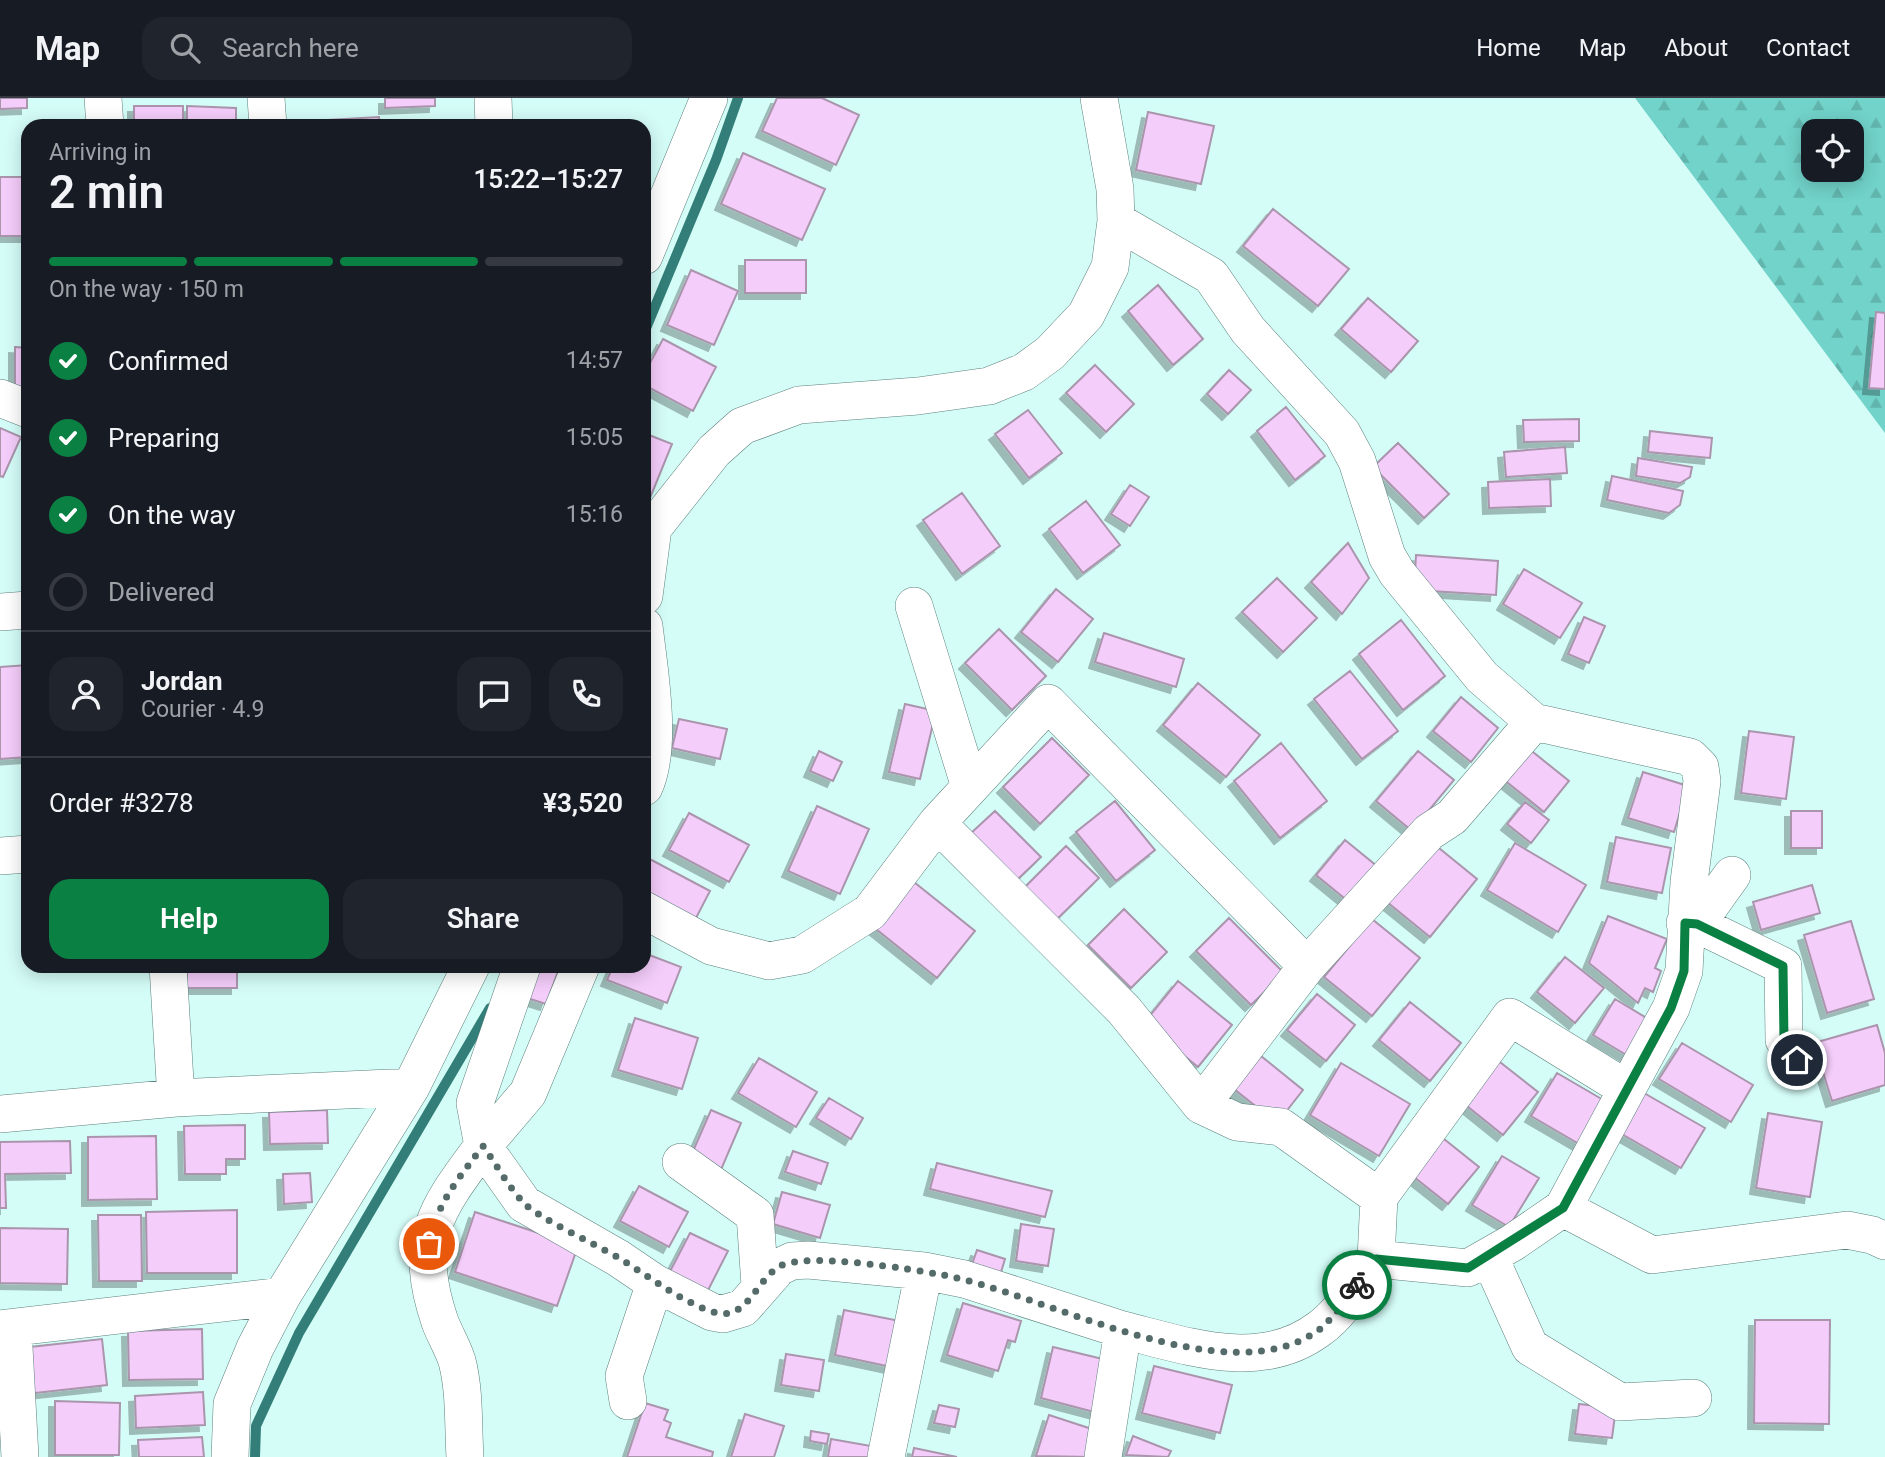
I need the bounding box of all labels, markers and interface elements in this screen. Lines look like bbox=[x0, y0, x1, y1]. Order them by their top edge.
search box bbox=[142, 17, 632, 80]
text: Map bbox=[35, 29, 100, 68]
icon: search bbox=[166, 29, 204, 67]
text: Search here bbox=[222, 33, 359, 63]
text: Home bbox=[1476, 34, 1541, 62]
text: Map bbox=[1579, 34, 1626, 62]
text: About bbox=[1664, 34, 1728, 62]
text: Contact bbox=[1766, 34, 1850, 62]
map controls bbox=[1801, 119, 1864, 182]
button: locate bbox=[1801, 119, 1864, 182]
text: Arriving in bbox=[49, 139, 152, 166]
text: 15:22–15:27 bbox=[473, 164, 623, 194]
text: 2 min bbox=[49, 165, 164, 219]
text: On the way · 150 m bbox=[49, 276, 244, 303]
icon: check bbox=[49, 342, 87, 380]
text: Confirmed bbox=[108, 346, 229, 376]
text: 14:57 bbox=[566, 347, 623, 374]
icon: check bbox=[49, 419, 87, 457]
text: Preparing bbox=[108, 423, 220, 453]
text: 15:05 bbox=[566, 424, 623, 451]
icon: check bbox=[49, 496, 87, 534]
text: On the way bbox=[108, 500, 236, 530]
text: 15:16 bbox=[566, 501, 623, 528]
text: Delivered bbox=[108, 577, 215, 607]
button: person bbox=[49, 657, 123, 731]
button: chat bbox=[457, 657, 531, 731]
button: phone bbox=[549, 657, 623, 731]
text: Jordan bbox=[141, 666, 223, 696]
text: Courier · 4.9 bbox=[141, 696, 264, 723]
text: Order #3278 bbox=[49, 788, 194, 818]
text: ¥3,520 bbox=[543, 788, 623, 818]
button: Help bbox=[49, 879, 329, 959]
button: Share bbox=[343, 879, 623, 959]
pin bbox=[1767, 1030, 1827, 1090]
icon: home bbox=[1778, 1041, 1816, 1079]
pin bbox=[399, 1214, 459, 1274]
icon: bag bbox=[410, 1225, 448, 1263]
courier bbox=[1322, 1250, 1392, 1320]
icon: bike bbox=[1338, 1266, 1376, 1304]

